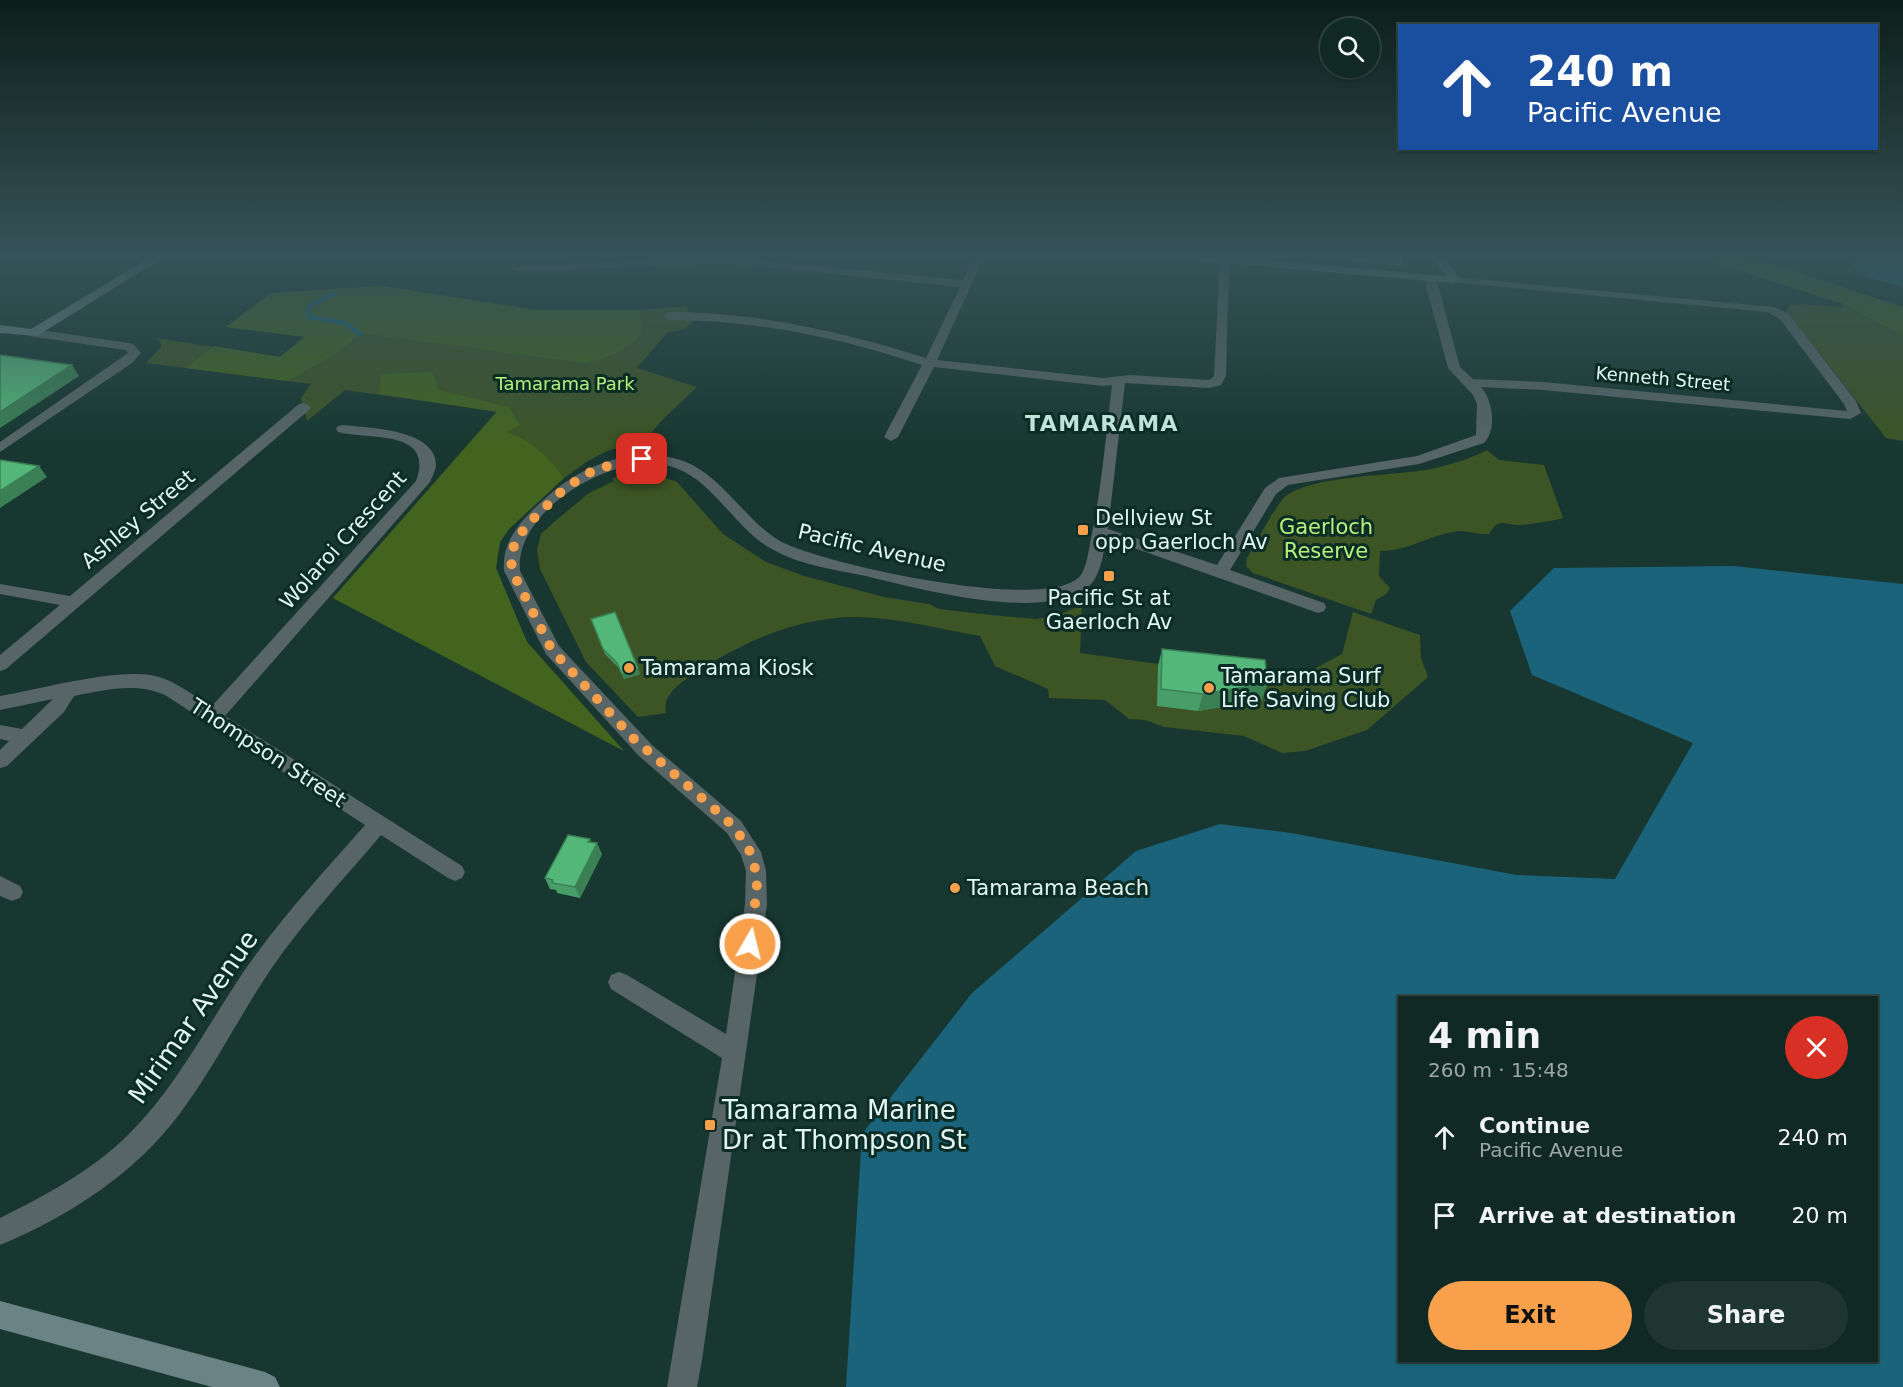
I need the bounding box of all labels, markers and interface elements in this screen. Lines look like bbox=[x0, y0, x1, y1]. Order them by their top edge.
map controls bbox=[1320, 18, 1380, 78]
button: search bbox=[1320, 18, 1380, 78]
text: 240 m bbox=[1527, 47, 1673, 96]
icon: ahead bbox=[1428, 48, 1506, 126]
text: Pacific Avenue bbox=[1527, 97, 1722, 128]
street label: Kenneth Street bbox=[1595, 362, 1731, 395]
park label: Tamarama Park bbox=[494, 373, 635, 394]
district label: TAMARAMA bbox=[1025, 411, 1179, 436]
pin bbox=[616, 433, 667, 484]
icon: arrive bbox=[625, 442, 658, 475]
street label: Ashley Street bbox=[77, 465, 199, 573]
street label: Wolaroi Crescent bbox=[275, 466, 411, 614]
place label: Dellview St opp Gaerloch Av bbox=[1095, 506, 1268, 554]
park label: Gaerloch Reserve bbox=[1279, 515, 1373, 563]
street label: Pacific Avenue bbox=[796, 519, 948, 577]
marker: Dellview St opp Gaerloch Av bbox=[1076, 523, 1090, 537]
marker: Pacific St at Gaerloch Av bbox=[1102, 569, 1116, 583]
place label: Pacific St at Gaerloch Av bbox=[1046, 586, 1172, 634]
place label: Tamarama Kiosk bbox=[640, 656, 814, 680]
marker: Tamarama Kiosk bbox=[622, 661, 636, 675]
place label: Tamarama Surf Life Saving Club bbox=[1220, 664, 1390, 712]
marker: Tamarama Surf Life Saving Club bbox=[1202, 681, 1216, 695]
street label: Thompson Street bbox=[185, 693, 350, 812]
place label: Tamarama Beach bbox=[966, 876, 1149, 900]
marker: Tamarama Beach bbox=[948, 881, 962, 895]
position arrow bbox=[718, 912, 782, 976]
street label: Mirimar Avenue bbox=[122, 925, 264, 1109]
text: 4 min bbox=[1428, 1015, 1541, 1056]
button: close bbox=[1785, 1016, 1848, 1079]
text: 260 m · 15:48 bbox=[1428, 1058, 1569, 1082]
place label: Tamarama Marine Dr at Thompson St bbox=[721, 1095, 966, 1155]
text: Continue bbox=[1479, 1113, 1590, 1138]
marker: Tamarama Marine Dr at Thompson St bbox=[703, 1118, 717, 1132]
icon: ahead bbox=[1428, 1121, 1461, 1154]
text: 240 m bbox=[1778, 1125, 1848, 1150]
text: Pacific Avenue bbox=[1479, 1138, 1623, 1162]
icon: arrive bbox=[1428, 1199, 1461, 1232]
text: Arrive at destination bbox=[1479, 1203, 1736, 1228]
text: 20 m bbox=[1792, 1203, 1848, 1228]
button: Exit bbox=[1428, 1281, 1632, 1350]
button: Share bbox=[1644, 1281, 1848, 1350]

